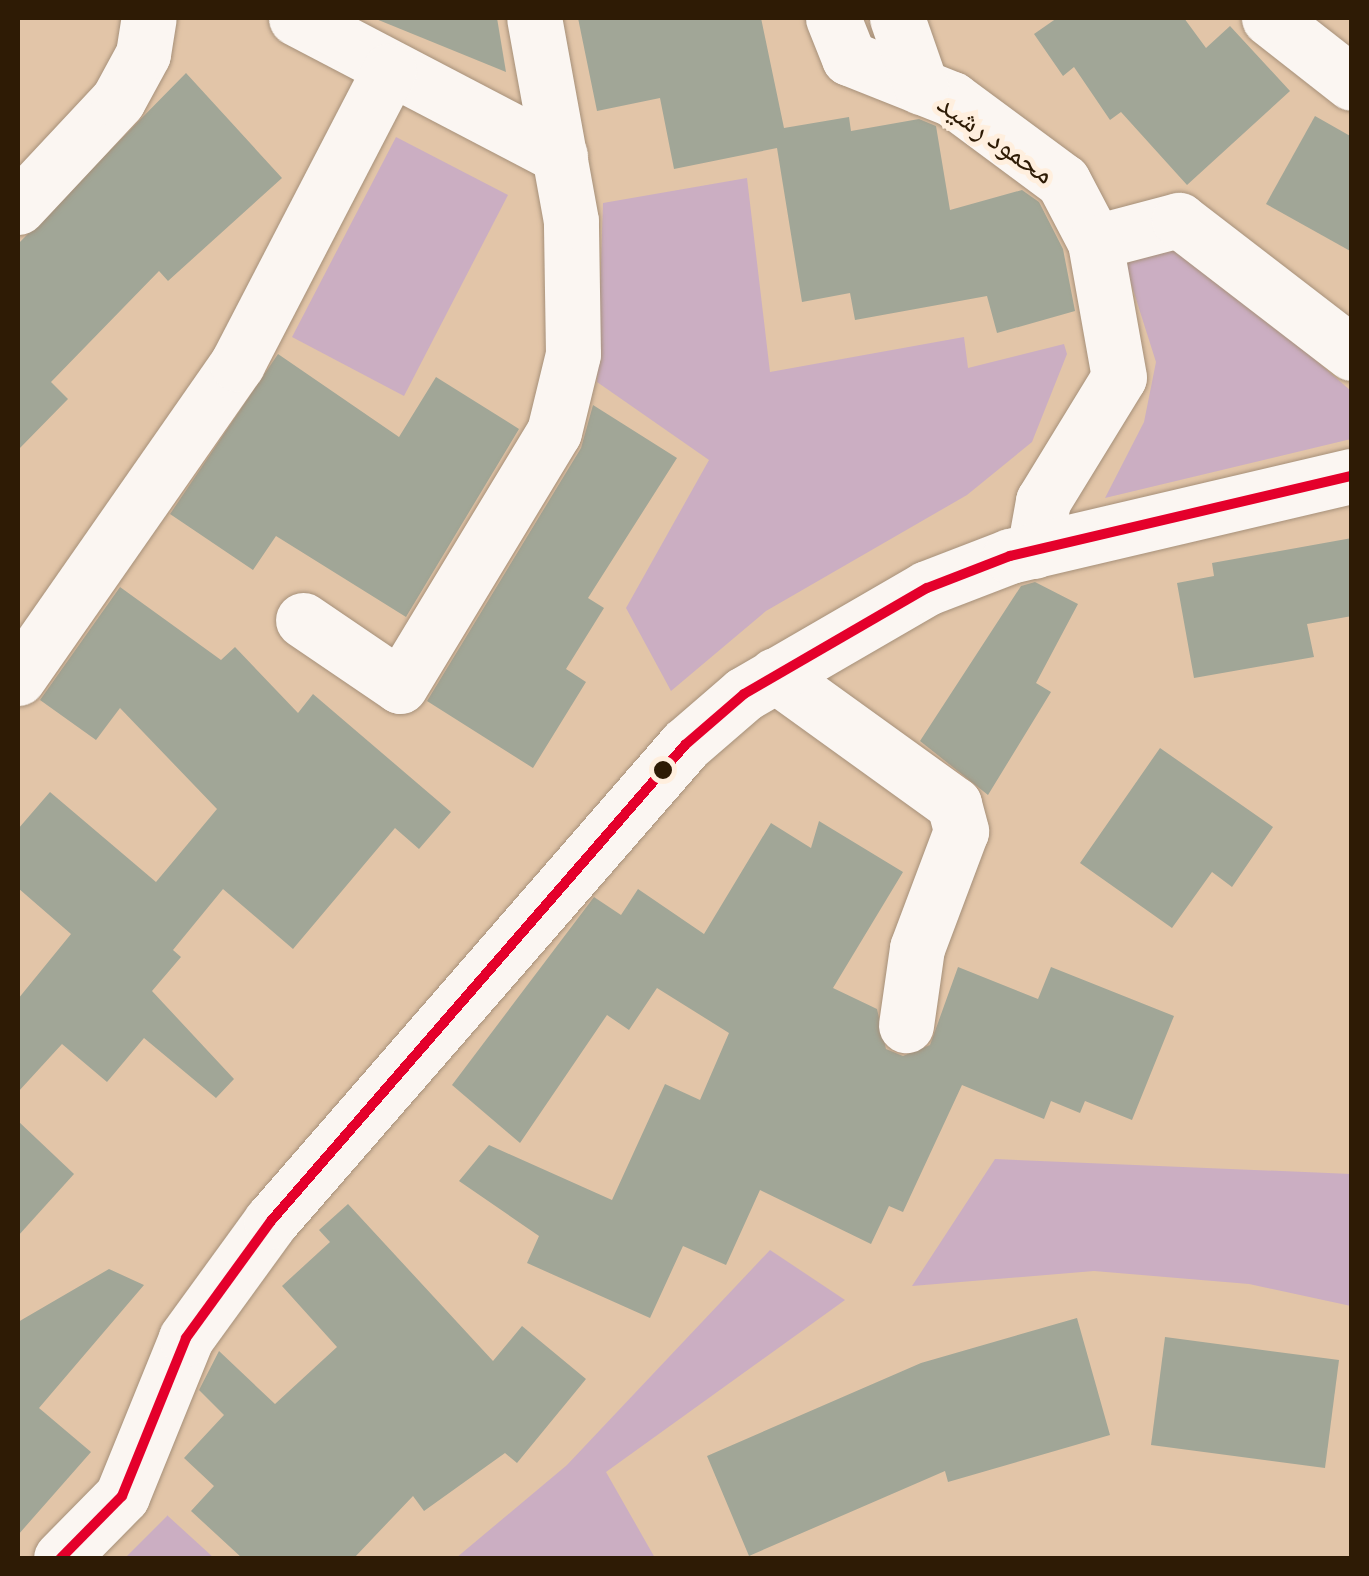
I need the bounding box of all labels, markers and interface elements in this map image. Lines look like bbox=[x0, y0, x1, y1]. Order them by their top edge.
street label: محمود رشيد bbox=[932, 84, 1062, 190]
unlabelled marker bbox=[653, 760, 673, 780]

